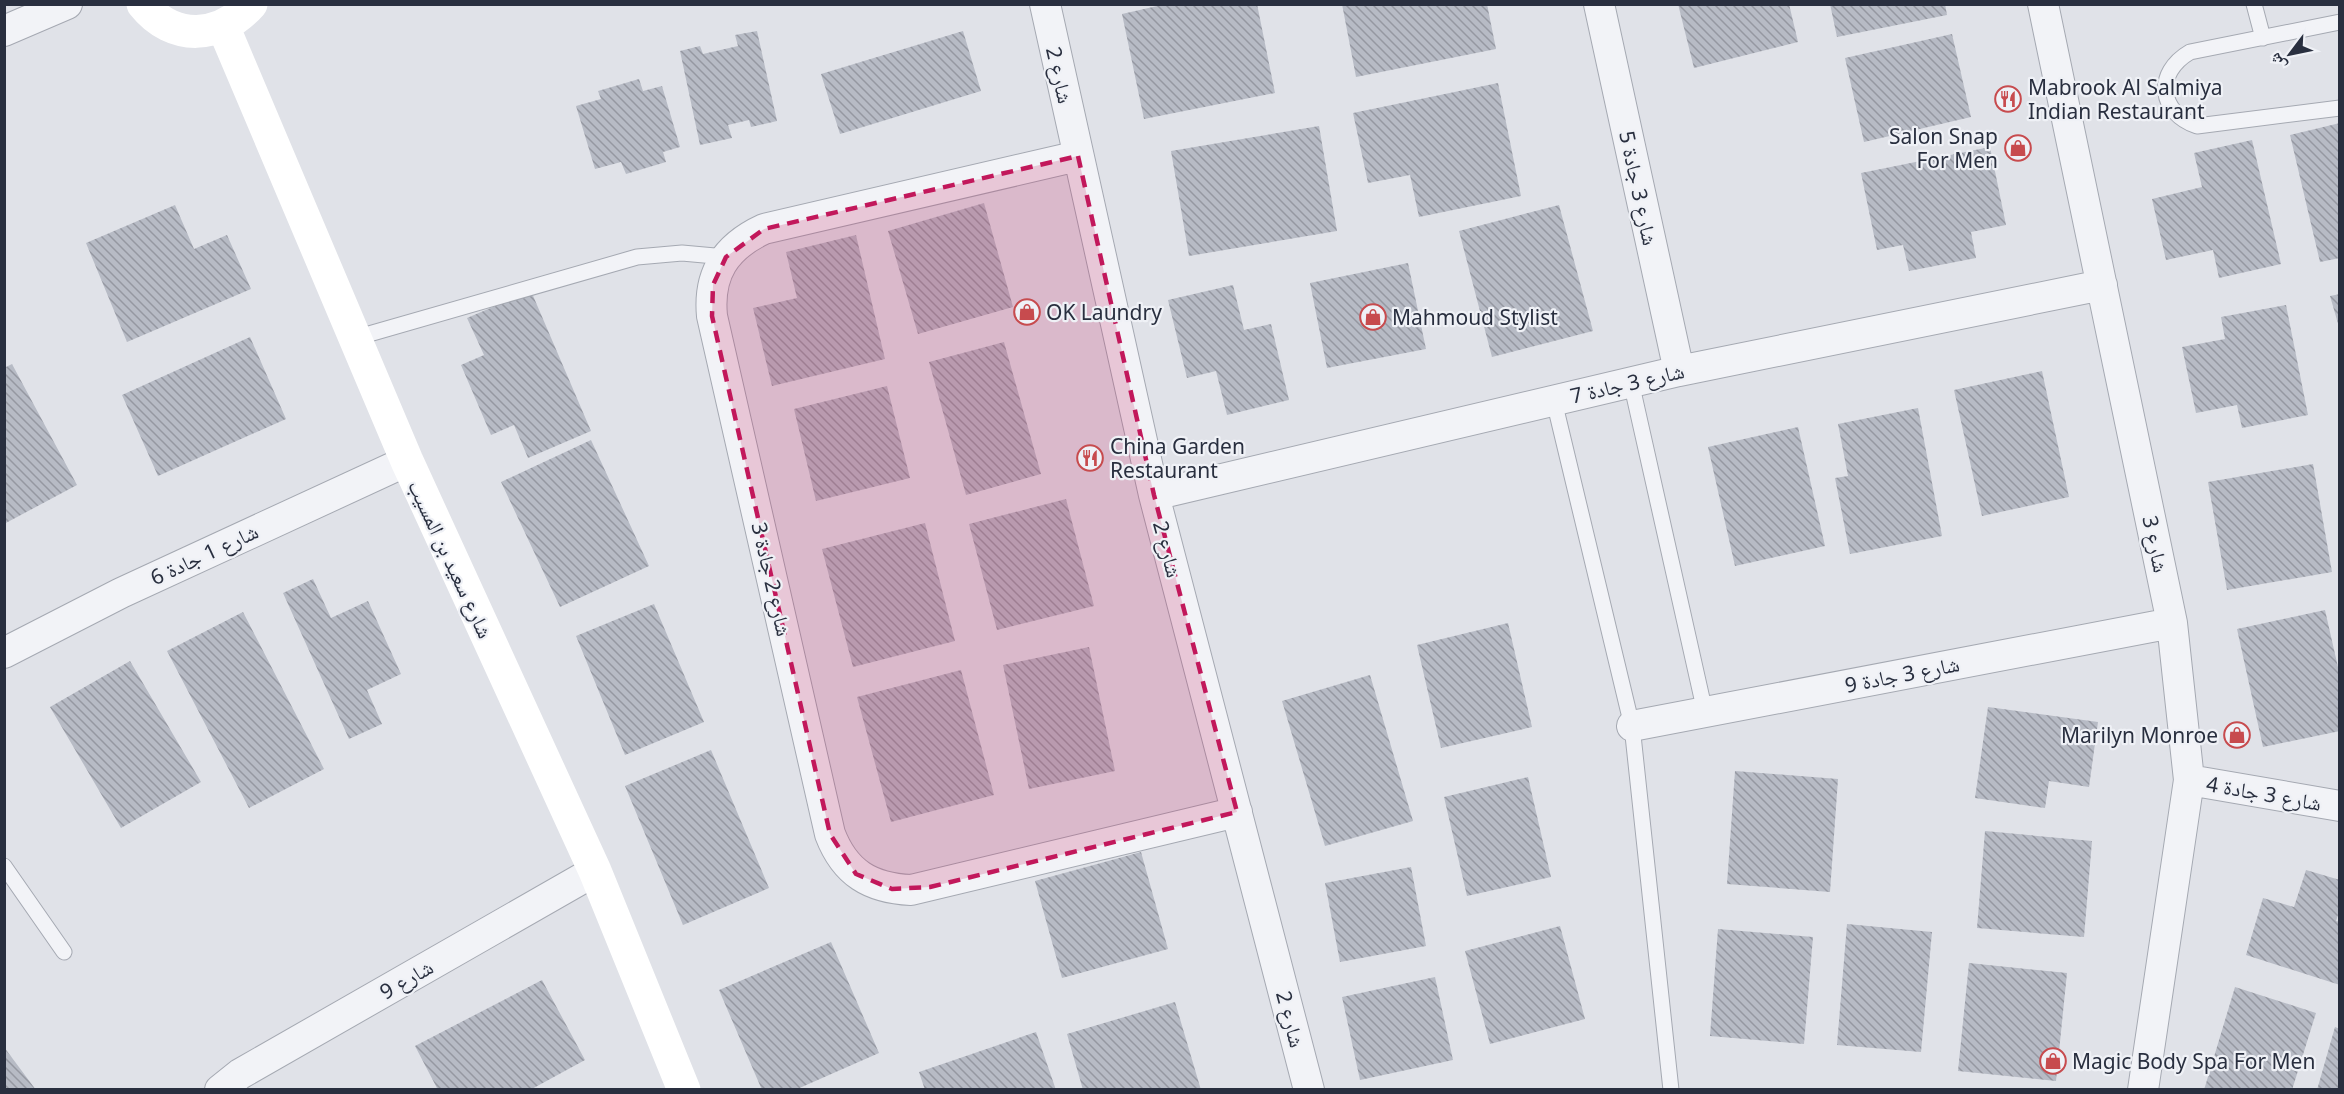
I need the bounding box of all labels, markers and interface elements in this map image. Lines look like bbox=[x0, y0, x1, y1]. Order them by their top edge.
north arrow bbox=[2260, 24, 2320, 84]
street label: شارع 2 bbox=[1040, 44, 1080, 106]
text: ش bbox=[2263, 49, 2291, 75]
place label: Mabrook Al Salmiya Indian Restaurant bbox=[2028, 73, 2223, 125]
restaurant icon: Mabrook Al Salmiya Indian Restaurant bbox=[1993, 84, 2023, 114]
place label: Salon Snap For Men bbox=[1889, 122, 1998, 174]
street label: شارع 3 جادة 5 bbox=[1613, 128, 1665, 248]
shop icon: Salon Snap For Men bbox=[2003, 133, 2033, 163]
shop icon: OK Laundry bbox=[1012, 297, 1042, 327]
place label: OK Laundry bbox=[1046, 298, 1162, 326]
shop icon: Mahmoud Stylist bbox=[1358, 302, 1388, 332]
place label: Mahmoud Stylist bbox=[1392, 303, 1558, 331]
street label: شارع 3 جادة 7 bbox=[1567, 356, 1687, 410]
place label: China Garden Restaurant bbox=[1110, 432, 1245, 484]
restaurant icon: China Garden Restaurant bbox=[1075, 443, 1105, 473]
street label: شارع سعيد بن المسيب bbox=[402, 476, 500, 642]
street label: شارع 3 bbox=[2136, 513, 2176, 575]
street label: شارع 1 جادة 6 bbox=[145, 517, 263, 591]
street label: شارع 2 bbox=[1147, 518, 1189, 580]
street label: شارع 2 جادة 3 bbox=[745, 519, 799, 639]
street label: شارع 3 جادة 9 bbox=[1842, 649, 1962, 699]
shop icon: Marilyn Monroe bbox=[2222, 720, 2252, 750]
place label: Marilyn Monroe bbox=[2061, 721, 2218, 749]
street label: شارع 3 جادة 4 bbox=[2204, 769, 2324, 817]
street label: شارع 9 bbox=[374, 953, 438, 1005]
street label: شارع 2 bbox=[1270, 988, 1312, 1050]
shop icon: Magic Body Spa For Men bbox=[2038, 1046, 2068, 1076]
place label: Magic Body Spa For Men bbox=[2072, 1047, 2315, 1075]

